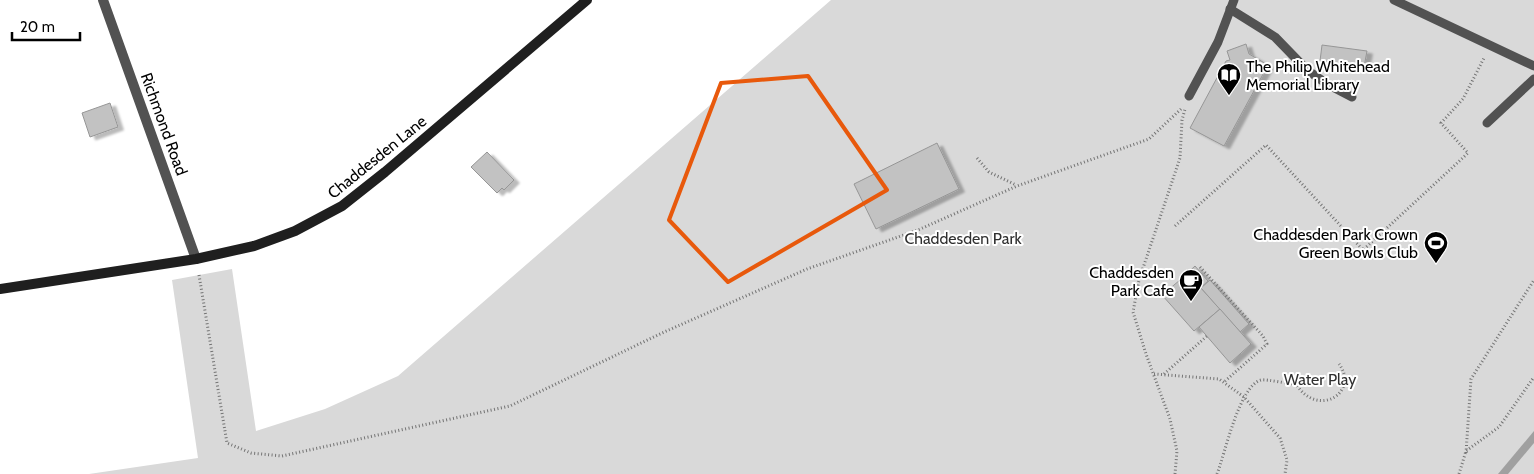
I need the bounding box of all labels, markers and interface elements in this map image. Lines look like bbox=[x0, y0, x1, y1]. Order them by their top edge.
scale bar bbox=[12, 10, 80, 42]
text: 20 m bbox=[20, 18, 55, 36]
place label: The Philip Whitehead Memorial Library bbox=[1246, 57, 1390, 94]
library icon: The Philip Whitehead Memorial Library bbox=[1216, 62, 1242, 96]
street label: Richmond Road bbox=[137, 70, 191, 178]
street label: Chaddesden Lane bbox=[324, 111, 430, 203]
place label: Chaddesden Park Crown Green Bowls Club bbox=[1253, 225, 1418, 262]
park label: Chaddesden Park bbox=[904, 229, 1022, 248]
sports icon: Chaddesden Park Crown Green Bowls Club bbox=[1423, 230, 1449, 264]
place label: Chaddesden Park Cafe bbox=[1089, 263, 1174, 300]
cafe icon: Chaddesden Park Cafe bbox=[1178, 268, 1204, 302]
park label: Water Play bbox=[1284, 370, 1356, 389]

